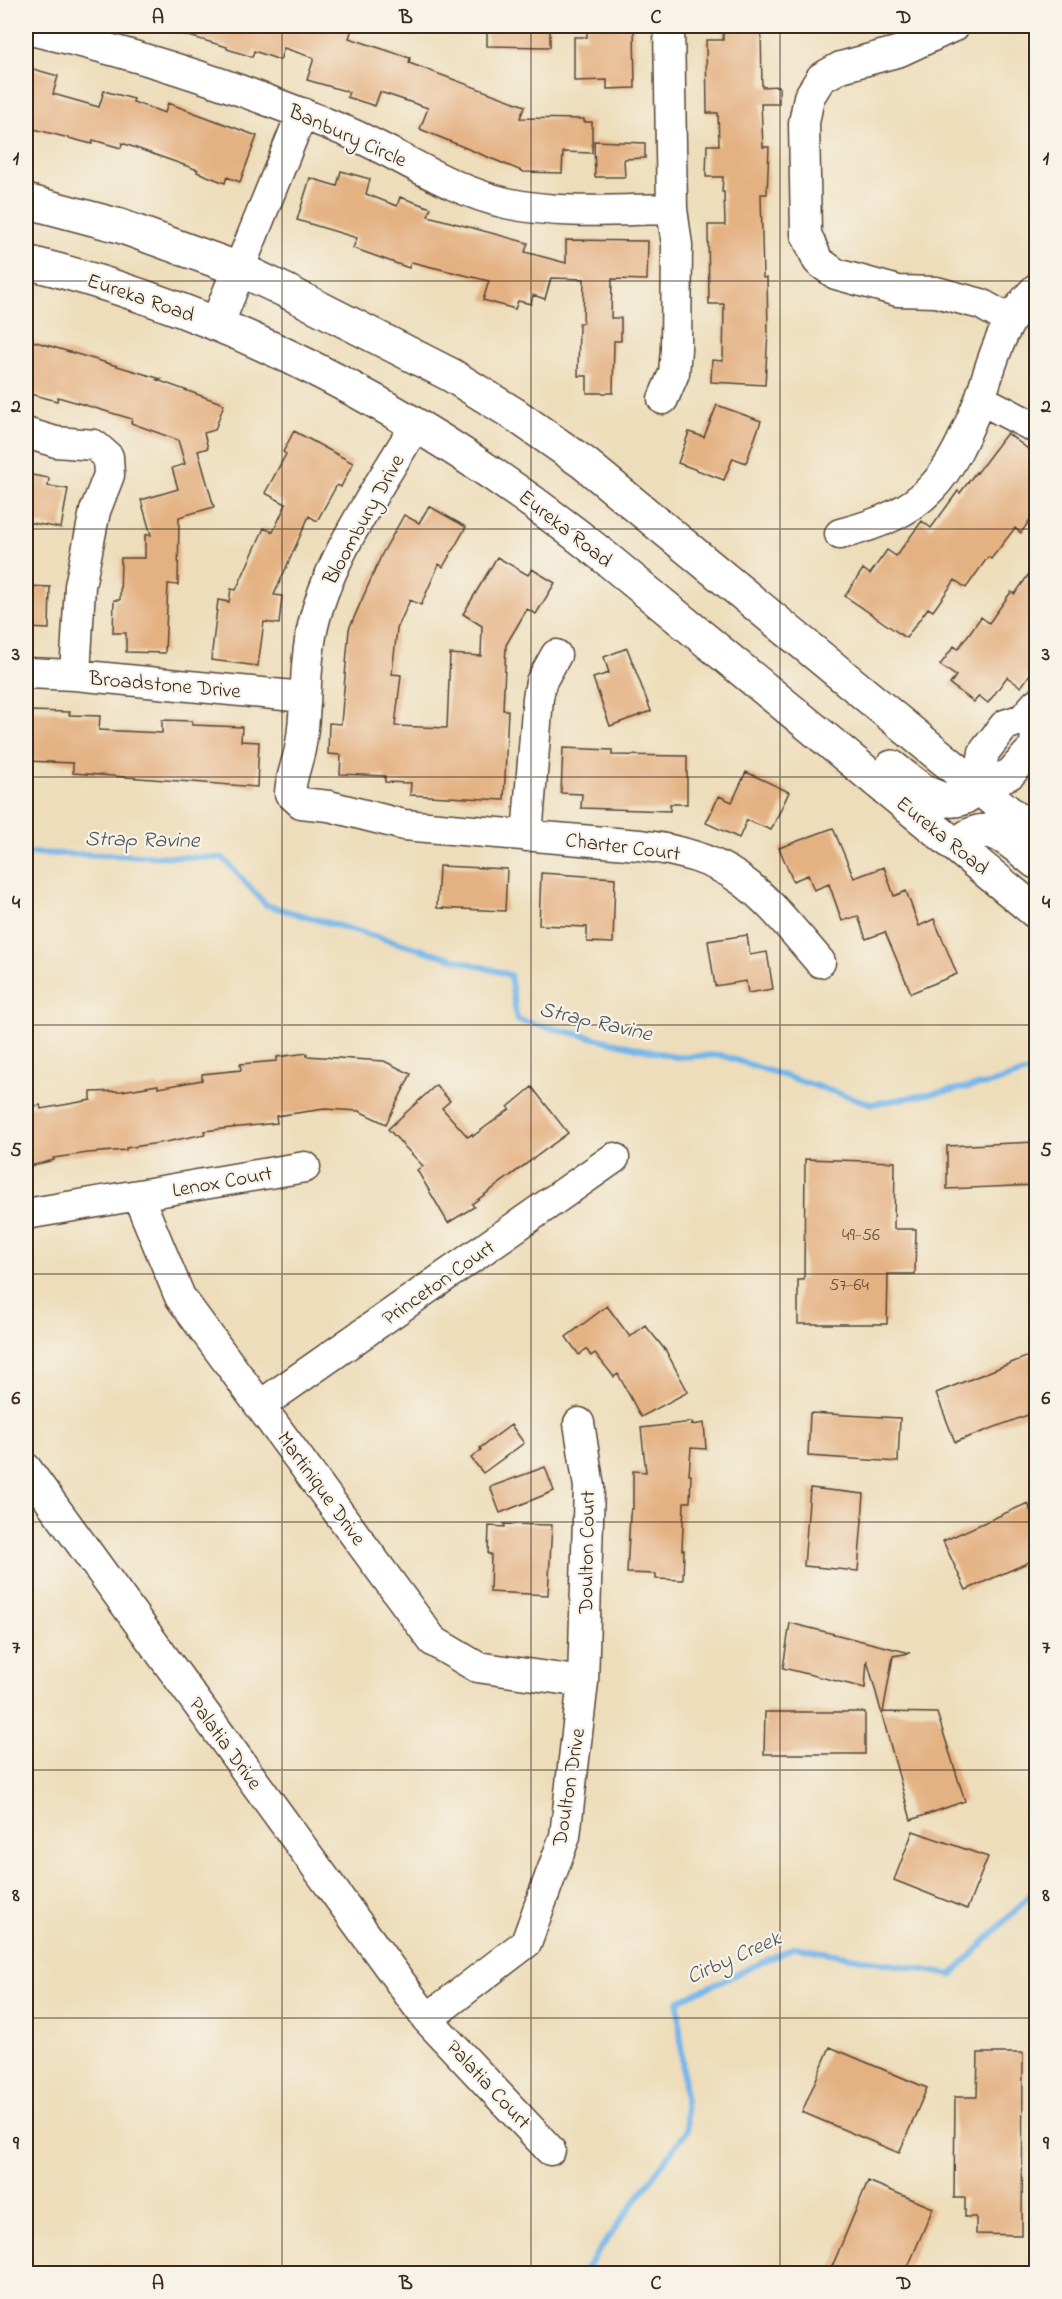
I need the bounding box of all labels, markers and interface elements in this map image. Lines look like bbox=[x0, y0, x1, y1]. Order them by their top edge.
text: A bbox=[152, 4, 164, 33]
text: B bbox=[398, 4, 413, 33]
text: C bbox=[651, 4, 662, 33]
text: D bbox=[896, 4, 911, 33]
street label: Banbury Circle bbox=[282, 97, 412, 178]
text: 1 bbox=[13, 145, 20, 174]
text: 1 bbox=[1043, 145, 1050, 174]
street label: Eureka Road bbox=[82, 266, 198, 331]
text: 2 bbox=[10, 393, 21, 422]
text: 2 bbox=[1040, 393, 1051, 422]
street label: Bloombury Drive bbox=[316, 449, 415, 592]
street label: Eureka Road bbox=[511, 483, 618, 576]
text: 3 bbox=[11, 641, 20, 670]
text: 3 bbox=[1041, 641, 1050, 670]
street label: Broadstone Drive bbox=[87, 664, 243, 708]
street label: Eureka Road bbox=[889, 790, 995, 884]
water label: Strap Ravine bbox=[84, 824, 201, 858]
street label: Charter Court bbox=[564, 826, 682, 870]
text: 4 bbox=[12, 889, 21, 918]
text: 4 bbox=[1042, 889, 1051, 918]
water label: Strap Ravine bbox=[536, 994, 656, 1052]
text: 5 bbox=[10, 1137, 22, 1166]
text: 5 bbox=[1040, 1137, 1052, 1166]
street label: Lenox Court bbox=[170, 1159, 275, 1207]
house number: 49-56 bbox=[842, 1223, 880, 1249]
street label: Princeton Court bbox=[377, 1234, 502, 1334]
house number: 57-64 bbox=[829, 1273, 869, 1299]
text: 6 bbox=[12, 1385, 21, 1414]
text: 6 bbox=[1042, 1385, 1051, 1414]
street label: Martinique Drive bbox=[269, 1426, 372, 1553]
street label: Doulton Court bbox=[572, 1490, 604, 1615]
text: 7 bbox=[12, 1634, 21, 1663]
text: 7 bbox=[1042, 1634, 1051, 1663]
street label: Palatia Drive bbox=[180, 1692, 269, 1797]
street label: Doulton Drive bbox=[546, 1726, 594, 1850]
text: 8 bbox=[11, 1882, 20, 1911]
text: 8 bbox=[1041, 1882, 1050, 1911]
water label: Cirby Creek bbox=[682, 1923, 788, 1994]
street label: Palatia Court bbox=[438, 2034, 537, 2137]
text: 9 bbox=[12, 2130, 20, 2159]
text: 9 bbox=[1042, 2130, 1050, 2159]
text: A bbox=[152, 2270, 164, 2299]
text: B bbox=[398, 2270, 413, 2299]
text: C bbox=[651, 2270, 662, 2299]
text: D bbox=[896, 2270, 911, 2299]

